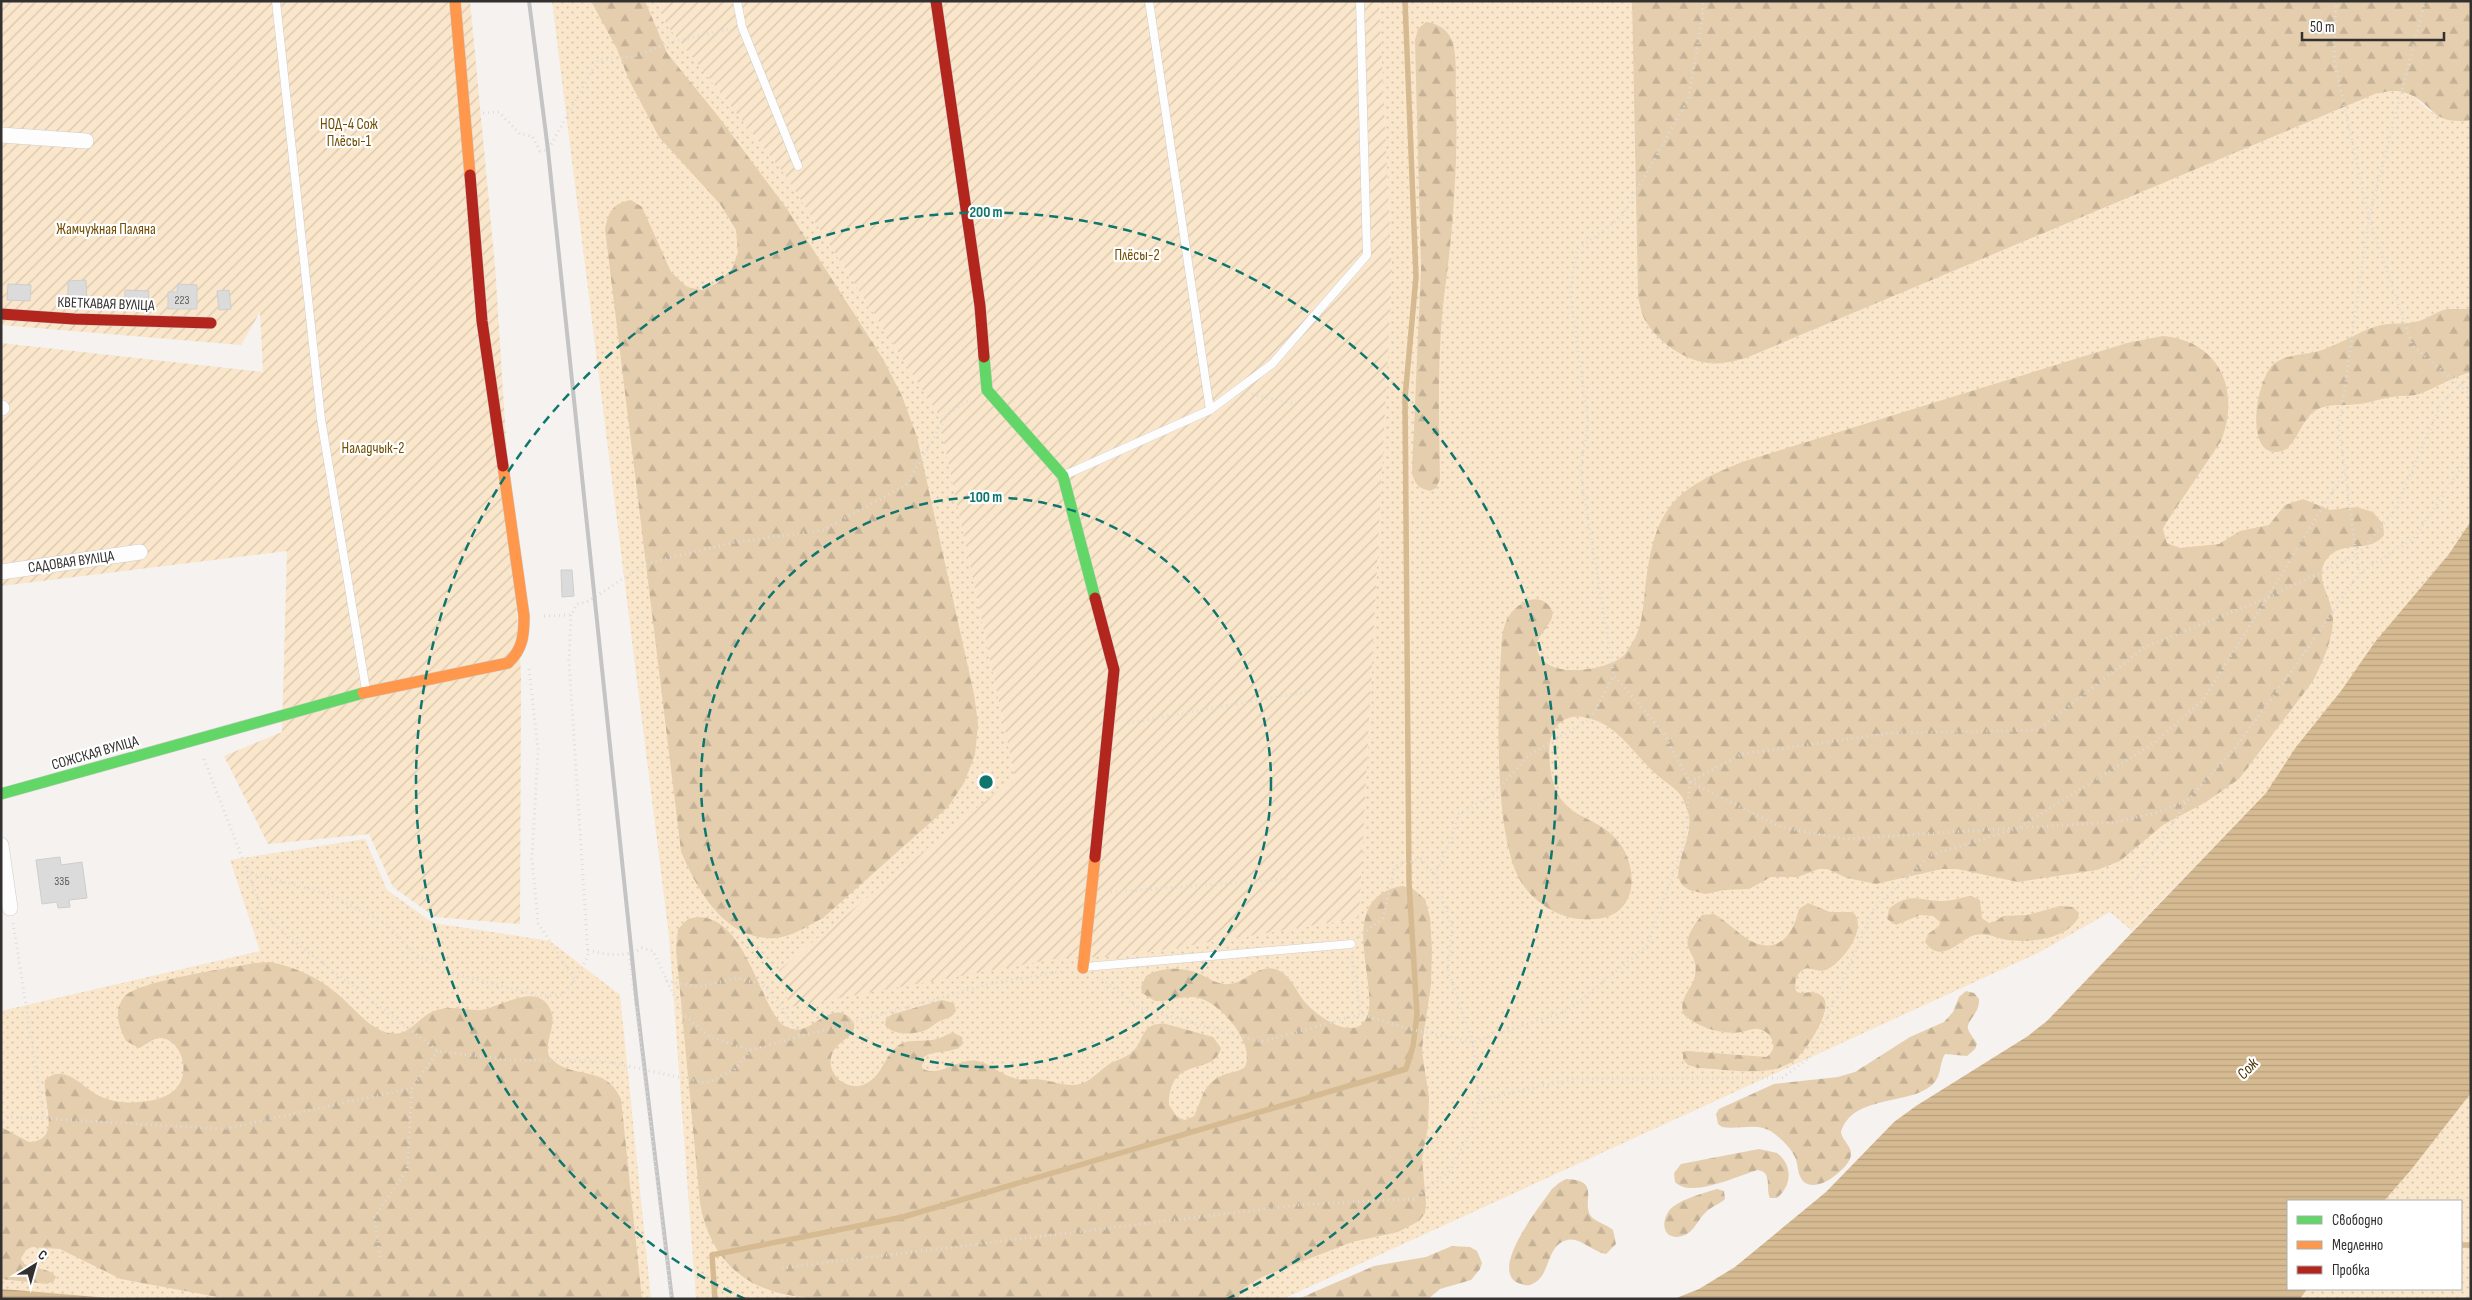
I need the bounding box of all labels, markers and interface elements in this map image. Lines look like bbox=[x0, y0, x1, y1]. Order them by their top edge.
scale bar bbox=[2302, 10, 2444, 42]
text: 50 m bbox=[2310, 18, 2335, 37]
park label: НОД-4 Сож Плёсы-1 bbox=[320, 115, 378, 151]
text: 200 m bbox=[969, 203, 1003, 222]
park label: Жамчужная Паляна bbox=[56, 220, 156, 239]
park label: Плёсы-2 bbox=[1114, 246, 1160, 265]
street label: КВЕТКАВАЯ ВУЛІЦА bbox=[57, 293, 155, 315]
house number: 223 bbox=[175, 293, 189, 308]
park label: Наладчык-2 bbox=[342, 439, 404, 458]
text: 100 m bbox=[970, 488, 1002, 507]
street label: САДОВАЯ ВУЛІЦА bbox=[27, 546, 116, 577]
street label: СОЖСКАЯ ВУЛІЦА bbox=[49, 731, 141, 774]
centre of rings bbox=[977, 773, 995, 791]
house number: 33Б bbox=[54, 874, 70, 889]
water label: Сож bbox=[2233, 1054, 2263, 1084]
legend bbox=[2287, 1200, 2462, 1290]
text: Свободно bbox=[2332, 1211, 2383, 1230]
text: Медленно bbox=[2332, 1236, 2383, 1255]
north arrow bbox=[10, 1240, 60, 1290]
text: С bbox=[35, 1246, 51, 1264]
text: Пробка bbox=[2332, 1261, 2370, 1280]

